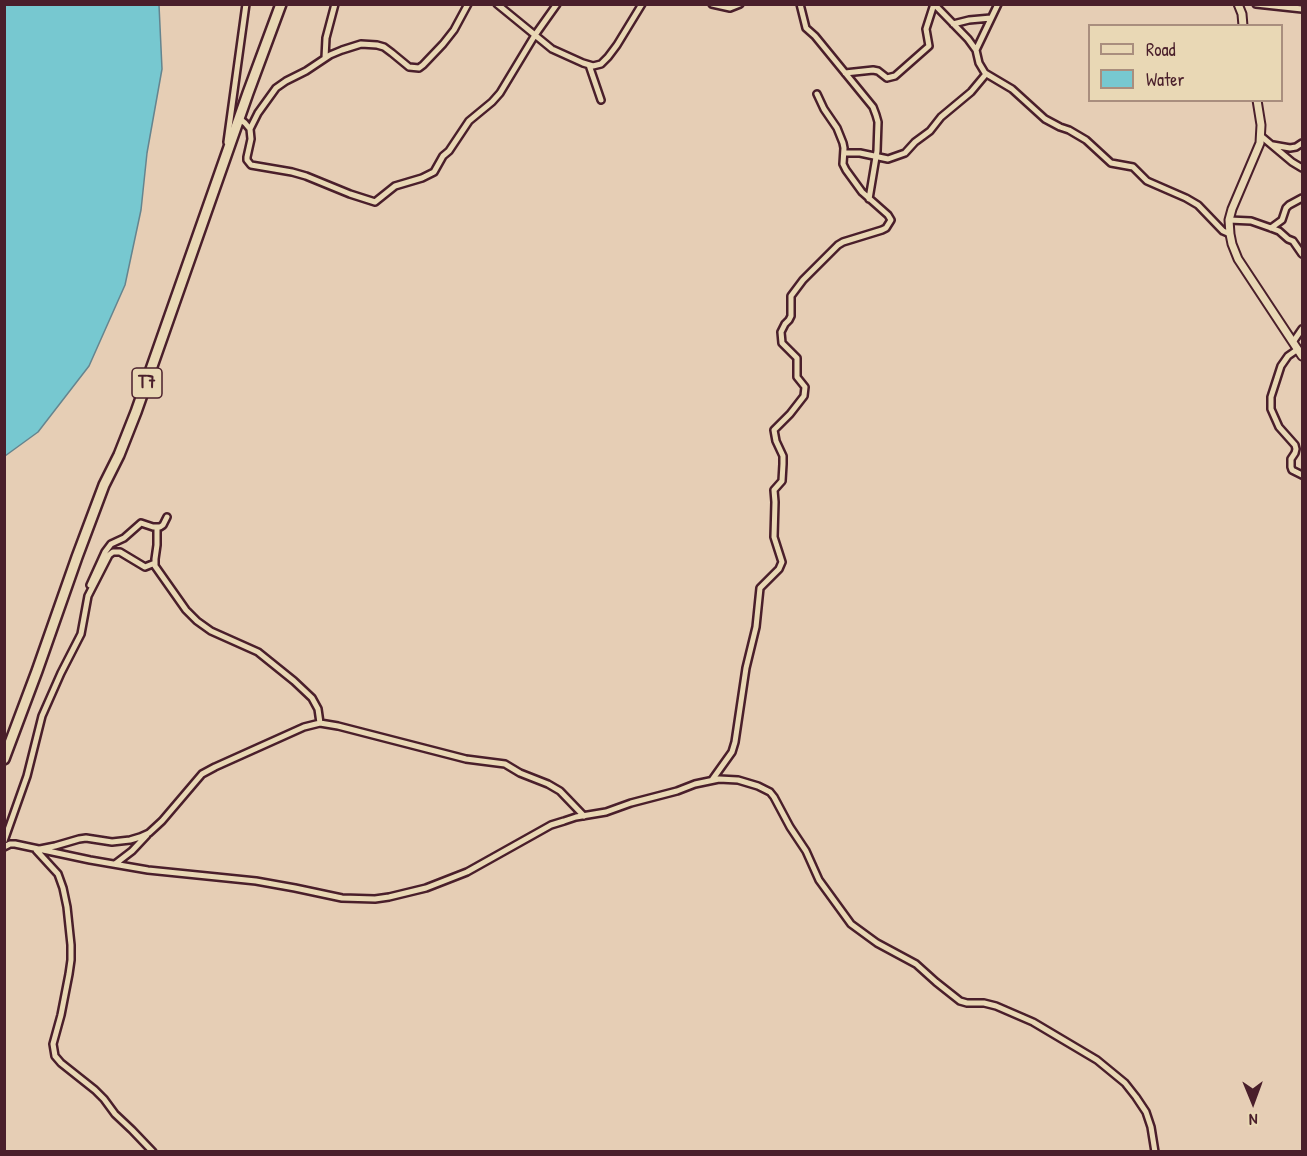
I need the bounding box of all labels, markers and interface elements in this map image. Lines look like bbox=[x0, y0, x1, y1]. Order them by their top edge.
legend bbox=[1088, 24, 1283, 102]
text: Road bbox=[1146, 37, 1176, 62]
text: Water bbox=[1146, 67, 1184, 92]
road number: T7 bbox=[132, 368, 162, 398]
north arrow bbox=[1223, 1072, 1283, 1132]
text: N bbox=[1249, 1109, 1258, 1131]

